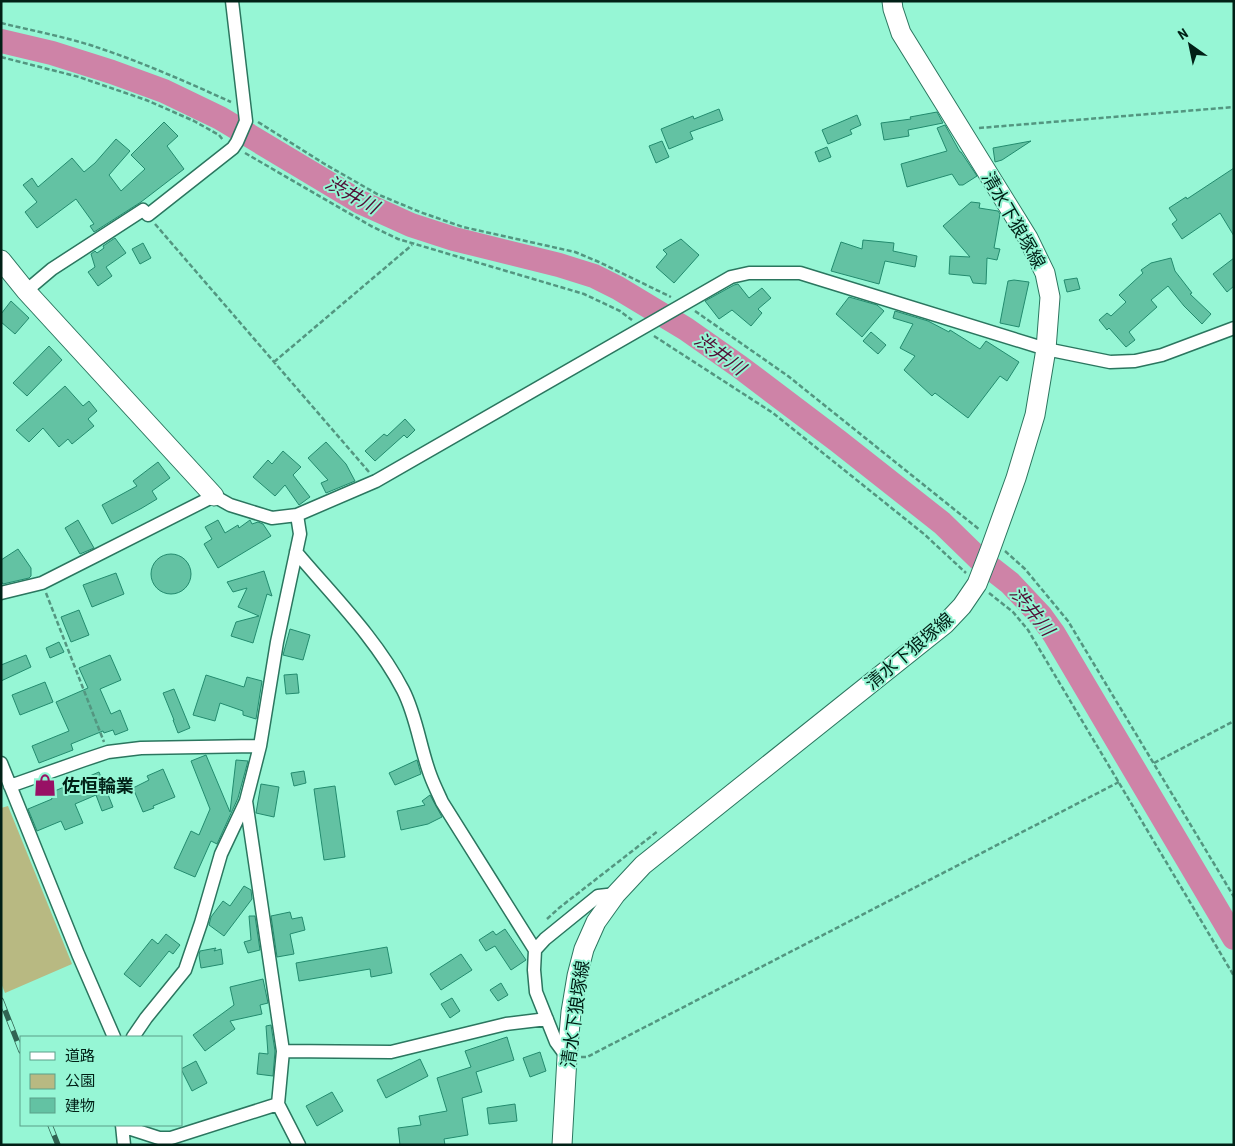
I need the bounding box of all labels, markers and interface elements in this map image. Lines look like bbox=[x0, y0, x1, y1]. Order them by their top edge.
north arrow bbox=[1165, 20, 1215, 70]
text: N bbox=[1175, 25, 1191, 43]
street label: 清水下狼塚線 bbox=[978, 168, 1050, 272]
water label: 渋井川 bbox=[321, 171, 384, 220]
water label: 渋井川 bbox=[690, 328, 751, 381]
water label: 渋井川 bbox=[1005, 582, 1060, 642]
street label: 清水下狼塚線 bbox=[861, 608, 957, 694]
shop icon: 佐恒輪業 bbox=[32, 772, 58, 798]
place label: 佐恒輪業 bbox=[62, 775, 134, 796]
street label: 清水下狼塚線 bbox=[557, 959, 593, 1069]
legend bbox=[20, 1036, 182, 1126]
text: 道路 bbox=[65, 1047, 95, 1065]
text: 公園 bbox=[65, 1072, 95, 1090]
text: 建物 bbox=[65, 1097, 95, 1115]

